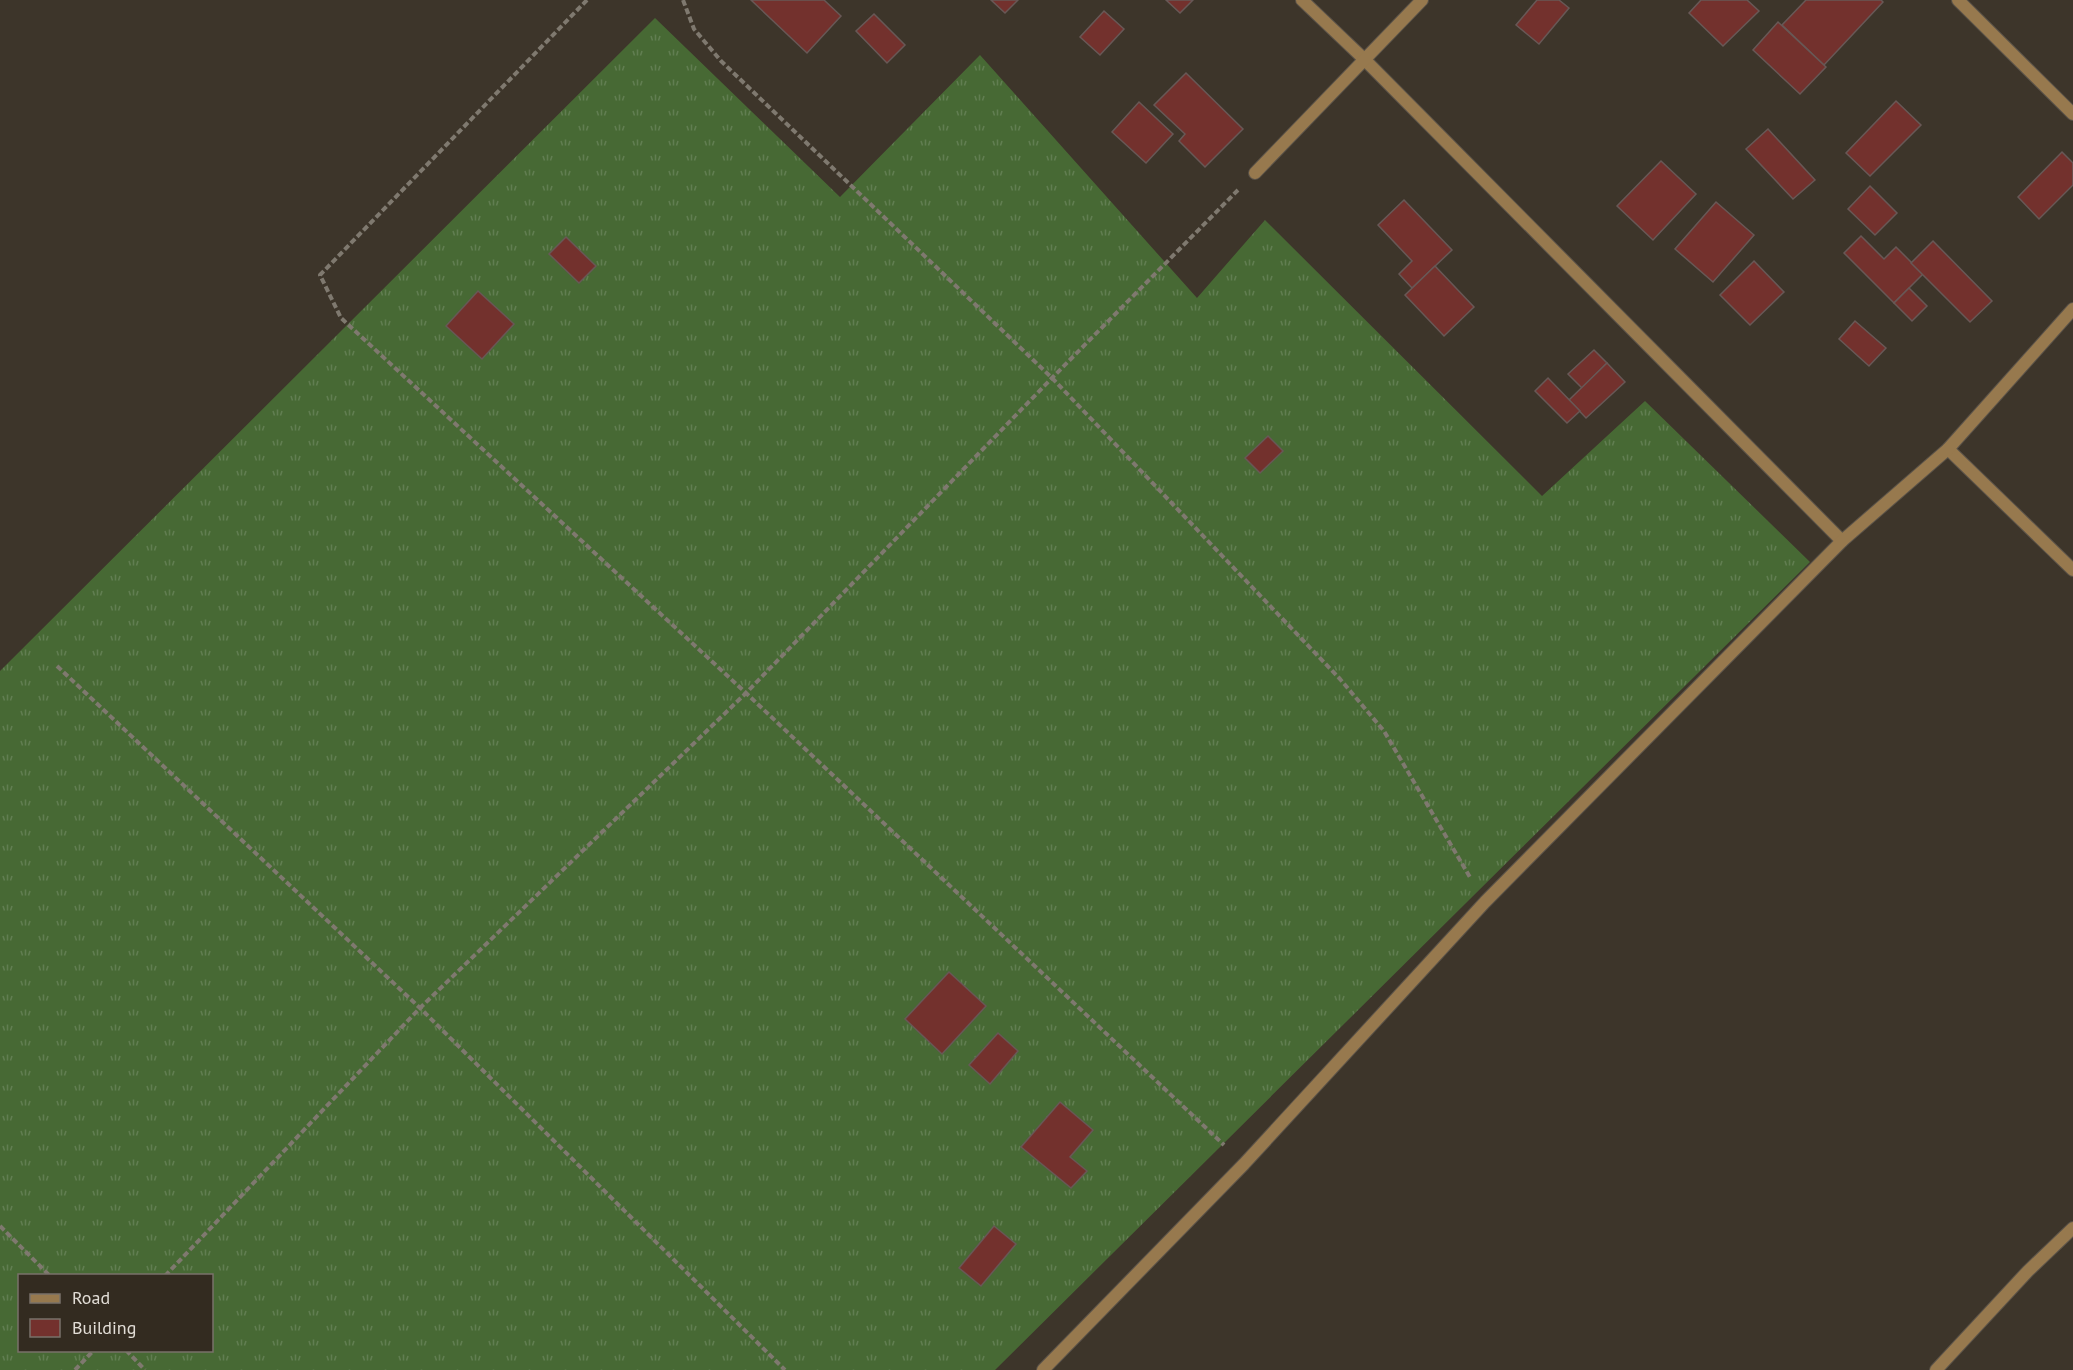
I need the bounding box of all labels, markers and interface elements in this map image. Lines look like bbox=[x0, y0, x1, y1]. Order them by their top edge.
legend bbox=[18, 1274, 213, 1352]
text: Road bbox=[72, 1286, 110, 1309]
text: Building bbox=[72, 1316, 136, 1339]

